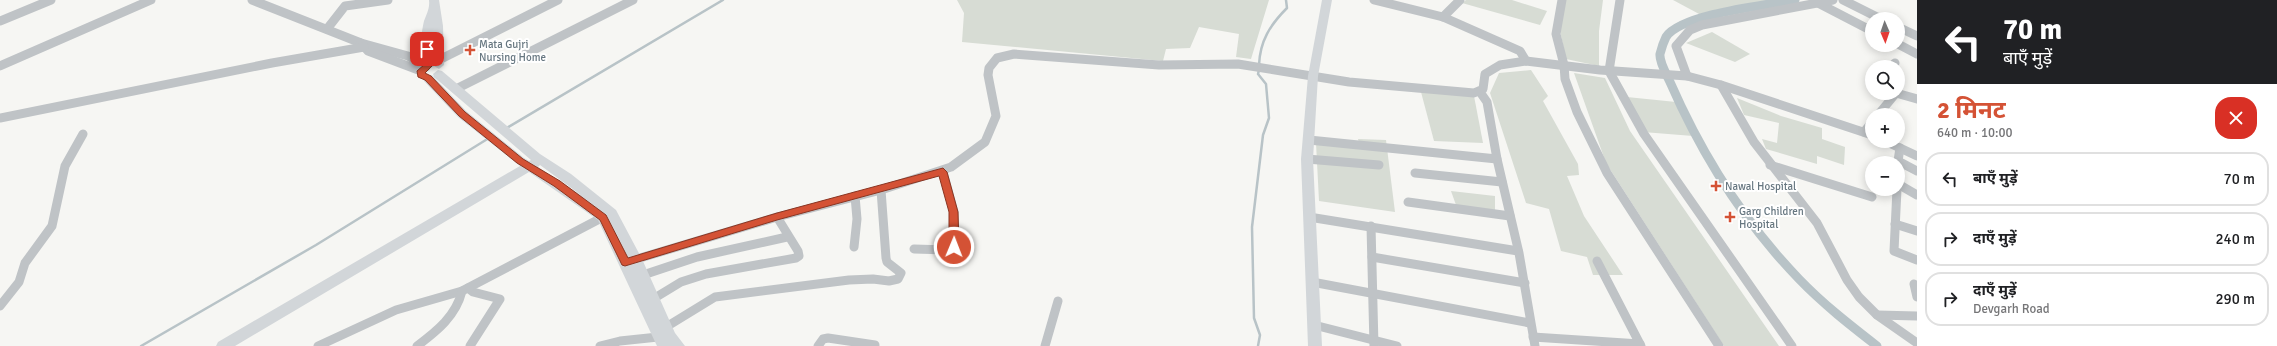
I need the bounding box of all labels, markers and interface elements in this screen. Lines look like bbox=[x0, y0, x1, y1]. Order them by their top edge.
north arrow bbox=[1865, 12, 1905, 52]
map controls bbox=[1865, 12, 1905, 196]
text: 70 m bbox=[2003, 13, 2062, 47]
icon: left bbox=[1937, 16, 1989, 68]
pin bbox=[410, 32, 444, 66]
icon: arrive bbox=[416, 38, 438, 60]
place label: Mata Gujri Nursing Home bbox=[479, 38, 546, 64]
marker: Mata Gujri Nursing Home bbox=[464, 44, 476, 56]
text: बाएँ मुड़ें bbox=[2003, 47, 2052, 69]
button: search bbox=[1865, 60, 1905, 100]
text: 2 मिनट bbox=[1937, 95, 2006, 125]
button: close bbox=[2215, 97, 2257, 139]
button: + bbox=[1865, 108, 1905, 148]
text: 640 m · 10:00 bbox=[1937, 125, 2013, 141]
button: − bbox=[1865, 156, 1905, 196]
icon: left bbox=[1939, 168, 1961, 190]
text: बाएँ मुड़ें bbox=[1973, 169, 2017, 187]
text: 70 m bbox=[2224, 170, 2255, 188]
marker: Nawal Hospital bbox=[1710, 180, 1722, 192]
place label: Nawal Hospital bbox=[1725, 180, 1796, 193]
place label: Garg Children Hospital bbox=[1739, 205, 1804, 231]
marker: Garg Children Hospital bbox=[1724, 211, 1736, 223]
position arrow bbox=[933, 226, 975, 268]
icon: right bbox=[1939, 228, 1961, 250]
text: दाएँ मुड़ें bbox=[1973, 229, 2017, 247]
text: 240 m bbox=[2215, 230, 2255, 248]
text: दाएँ मुड़ें bbox=[1973, 281, 2017, 299]
icon: right bbox=[1939, 288, 1961, 310]
text: 290 m bbox=[2215, 290, 2255, 308]
text: Devgarh Road bbox=[1973, 301, 2050, 317]

